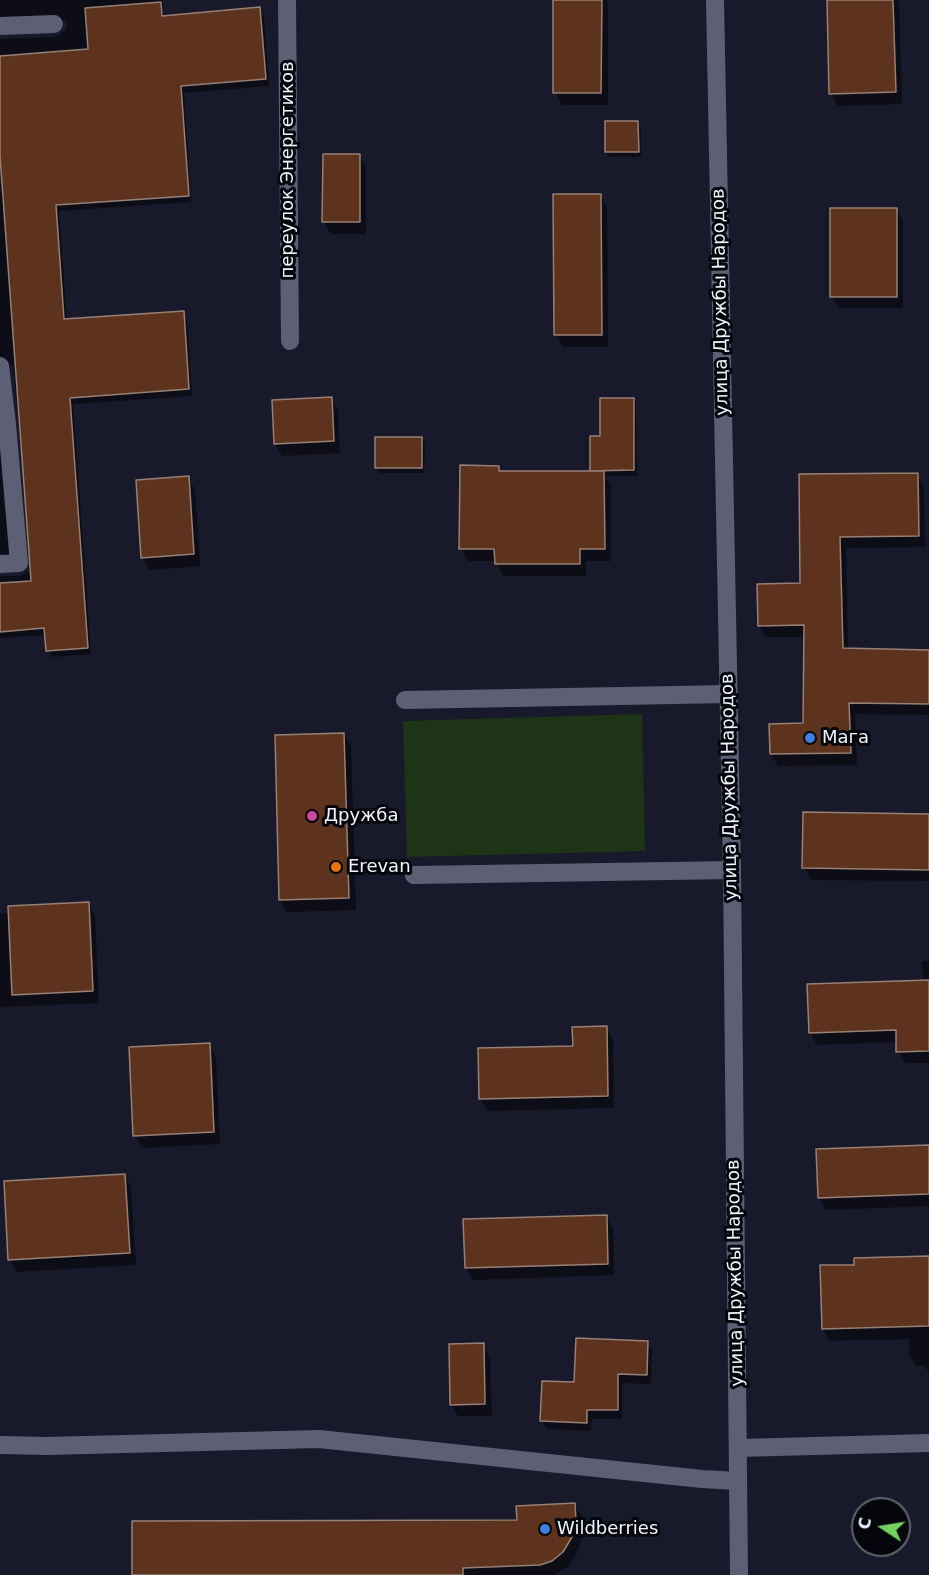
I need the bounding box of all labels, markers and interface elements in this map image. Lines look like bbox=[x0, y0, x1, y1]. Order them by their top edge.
street label: переулок Энергетиков bbox=[277, 61, 299, 279]
street label: улица Дружбы Народов bbox=[708, 188, 734, 416]
street label: улица Дружбы Народов bbox=[717, 673, 743, 901]
place label: Мага bbox=[822, 727, 869, 749]
marker: Мага bbox=[803, 731, 817, 745]
place label: Дружба bbox=[324, 805, 398, 827]
marker: Дружба bbox=[305, 809, 319, 823]
place label: Erevan bbox=[348, 856, 411, 878]
marker: Erevan bbox=[329, 860, 343, 874]
street label: улица Дружбы Народов bbox=[723, 1159, 749, 1387]
north arrow bbox=[851, 1497, 911, 1557]
text: С bbox=[854, 1516, 875, 1531]
place label: Wildberries bbox=[557, 1518, 658, 1540]
marker: Wildberries bbox=[538, 1522, 552, 1536]

